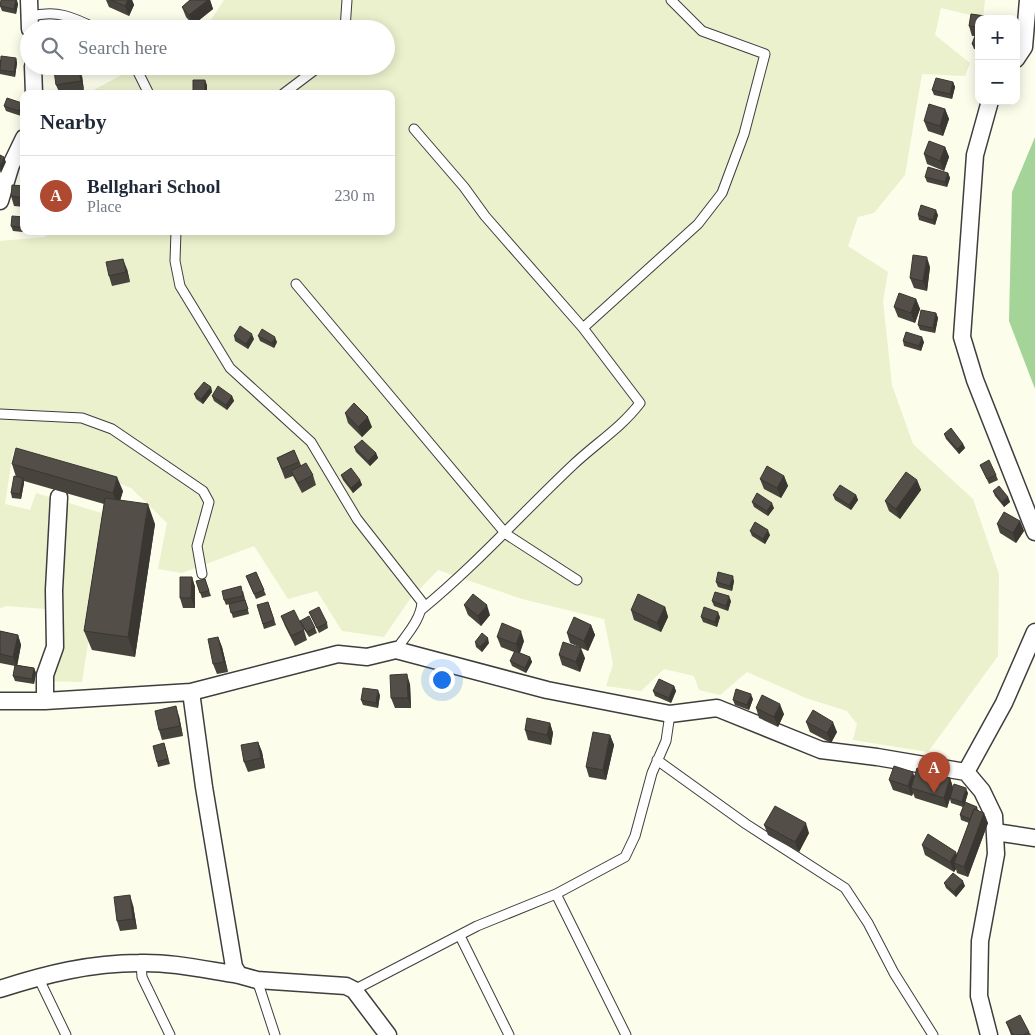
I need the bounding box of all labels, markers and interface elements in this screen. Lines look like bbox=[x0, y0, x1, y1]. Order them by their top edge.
map controls bbox=[975, 15, 1020, 105]
button: + bbox=[975, 15, 1020, 60]
search box bbox=[20, 20, 395, 75]
icon: search bbox=[38, 34, 66, 62]
text: Search here bbox=[78, 37, 167, 58]
button: − bbox=[975, 60, 1020, 105]
text: Nearby bbox=[40, 110, 107, 134]
text: Bellghari School bbox=[87, 176, 221, 197]
text: A bbox=[50, 187, 62, 204]
text: 230 m bbox=[335, 187, 375, 204]
text: Place bbox=[87, 198, 122, 215]
your location bbox=[429, 667, 455, 693]
pin: A bbox=[918, 752, 950, 793]

